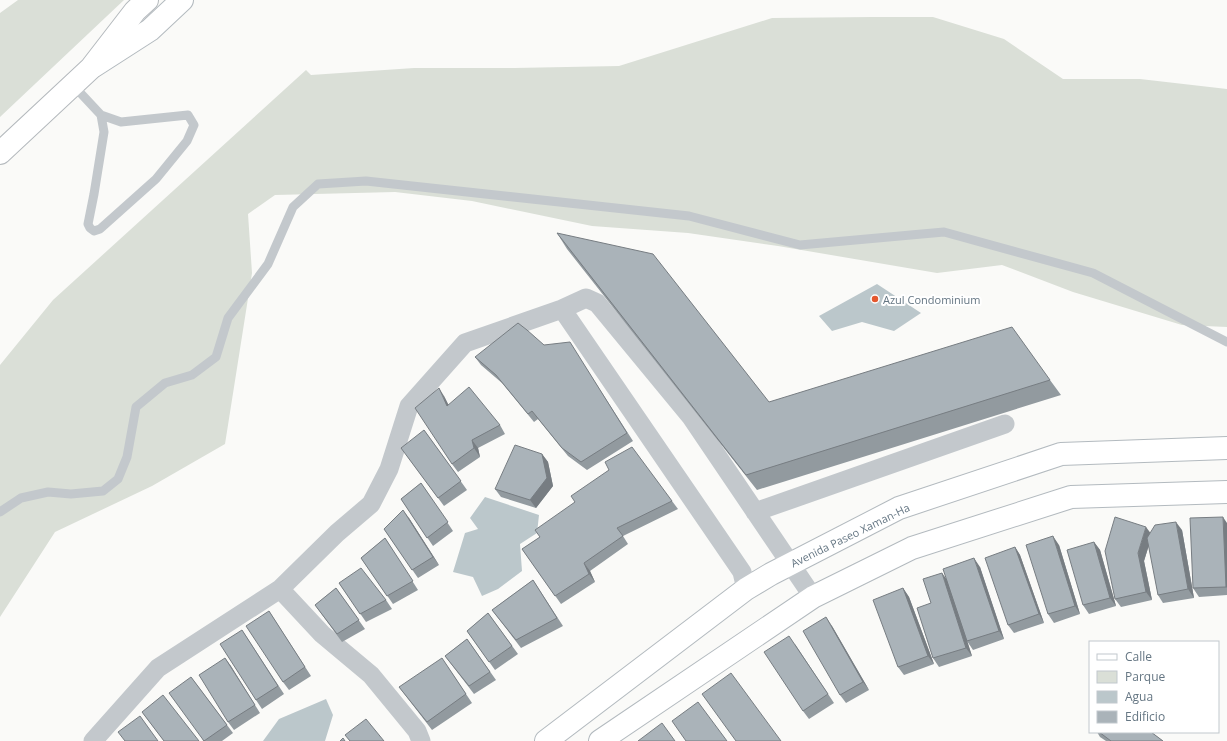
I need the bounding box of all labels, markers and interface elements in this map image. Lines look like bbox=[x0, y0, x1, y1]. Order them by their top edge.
place label: Azul Condominium bbox=[883, 292, 981, 307]
marker: Azul Condominium bbox=[870, 294, 880, 304]
street label: Avenida Paseo Xaman-Ha bbox=[788, 500, 912, 570]
legend bbox=[1089, 641, 1219, 733]
text: Calle bbox=[1125, 648, 1152, 665]
text: Parque bbox=[1125, 668, 1165, 685]
text: Agua bbox=[1125, 688, 1153, 705]
text: Edificio bbox=[1125, 708, 1165, 725]

